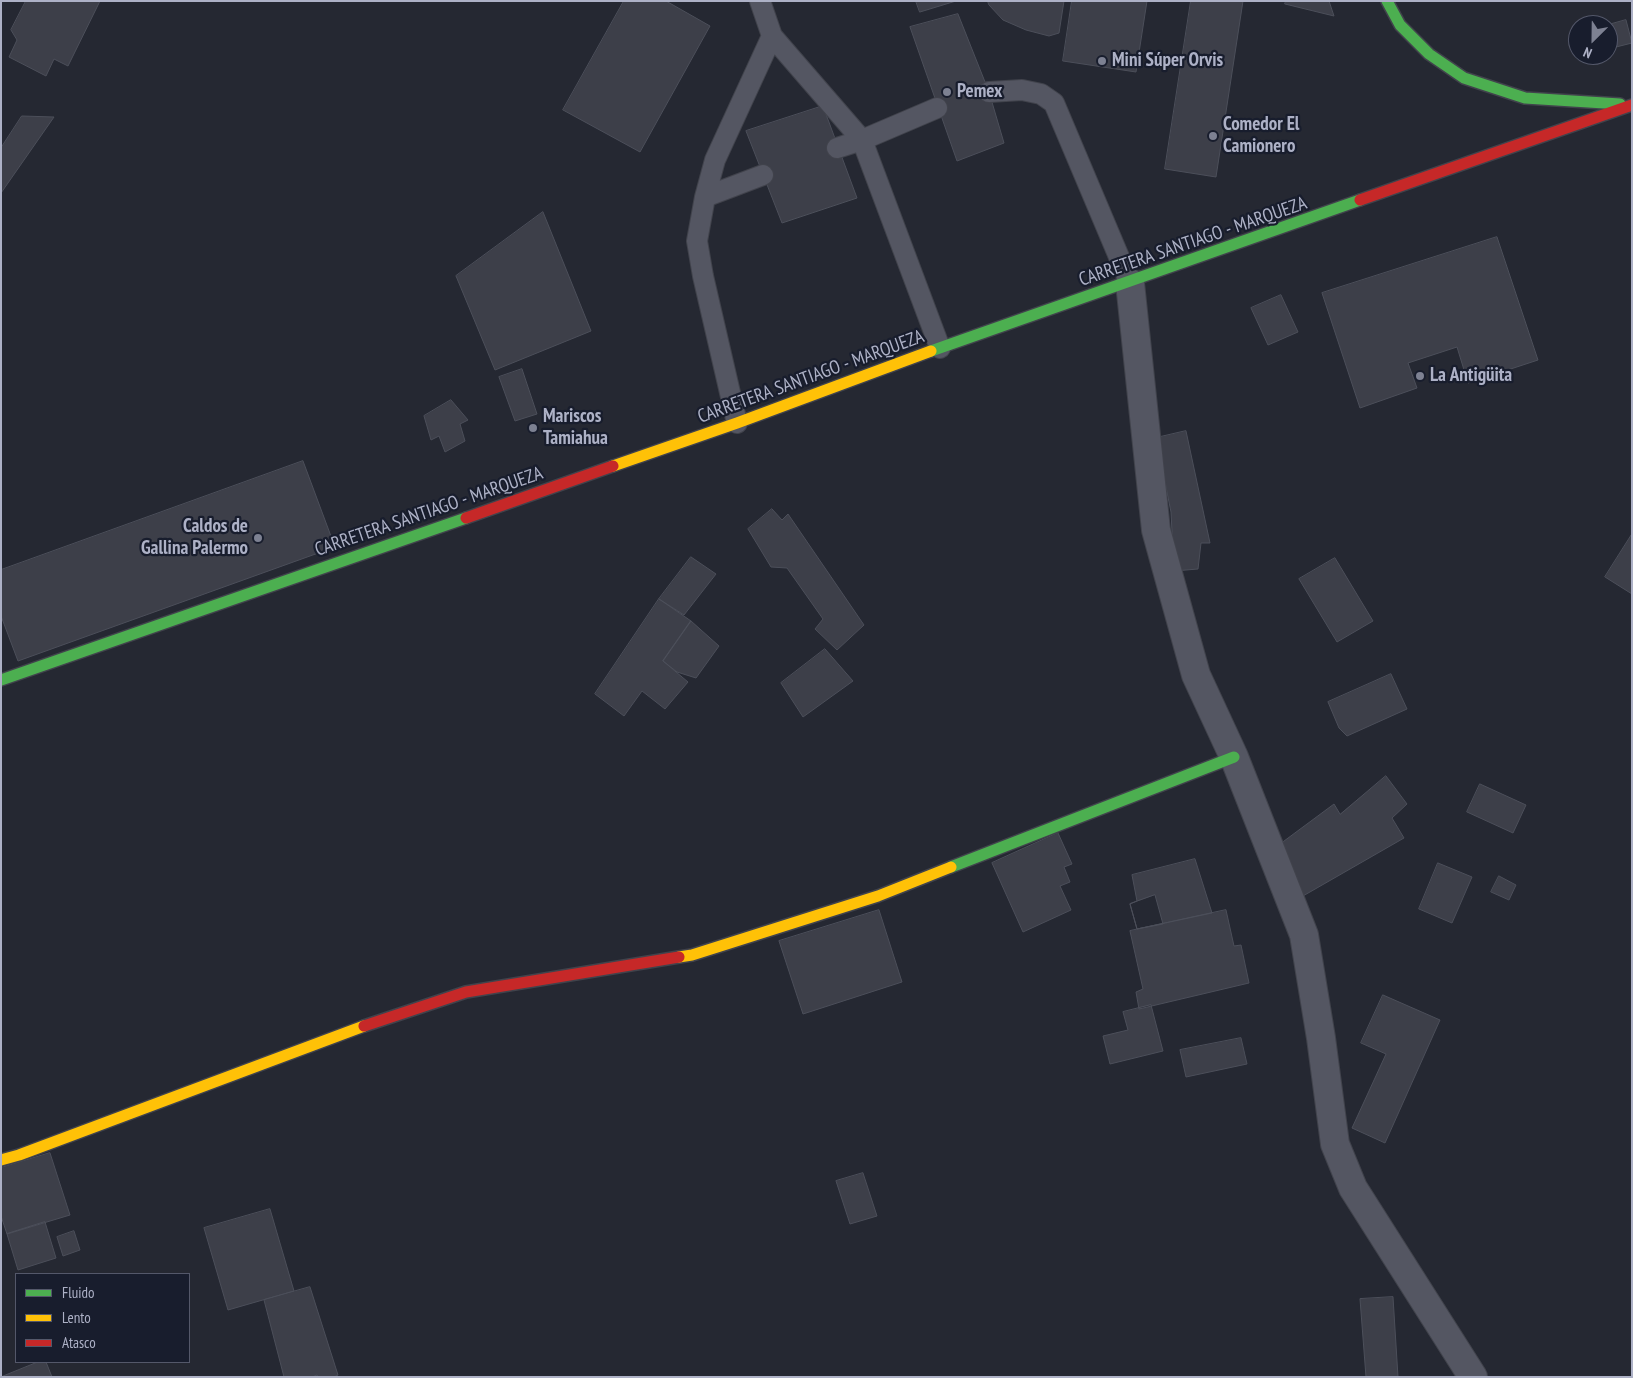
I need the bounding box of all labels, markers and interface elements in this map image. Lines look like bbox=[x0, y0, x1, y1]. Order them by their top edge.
north arrow bbox=[1568, 15, 1618, 65]
text: N bbox=[1581, 43, 1595, 63]
place label: Mini Súper Orvis bbox=[1112, 50, 1223, 72]
marker: Mini Súper Orvis bbox=[1096, 55, 1108, 67]
place label: Pemex bbox=[957, 81, 1002, 103]
marker: Pemex bbox=[941, 86, 953, 98]
place label: Comedor El Camionero bbox=[1223, 114, 1299, 158]
marker: Comedor El Camionero bbox=[1207, 130, 1219, 142]
street label: CARRETERA SANTIAGO - MARQUEZA bbox=[1076, 192, 1310, 292]
street label: CARRETERA SANTIAGO - MARQUEZA bbox=[695, 325, 927, 429]
place label: La Antigüita bbox=[1430, 365, 1512, 387]
marker: La Antigüita bbox=[1414, 370, 1426, 382]
place label: Mariscos Tamiahua bbox=[543, 406, 608, 450]
marker: Mariscos Tamiahua bbox=[527, 422, 539, 434]
street label: CARRETERA SANTIAGO - MARQUEZA bbox=[312, 462, 546, 562]
place label: Caldos de Gallina Palermo bbox=[141, 516, 248, 560]
marker: Caldos de Gallina Palermo bbox=[252, 532, 264, 544]
legend bbox=[15, 1273, 190, 1363]
text: Fluido bbox=[62, 1283, 94, 1302]
text: Lento bbox=[62, 1308, 91, 1327]
text: Atasco bbox=[62, 1333, 96, 1352]

